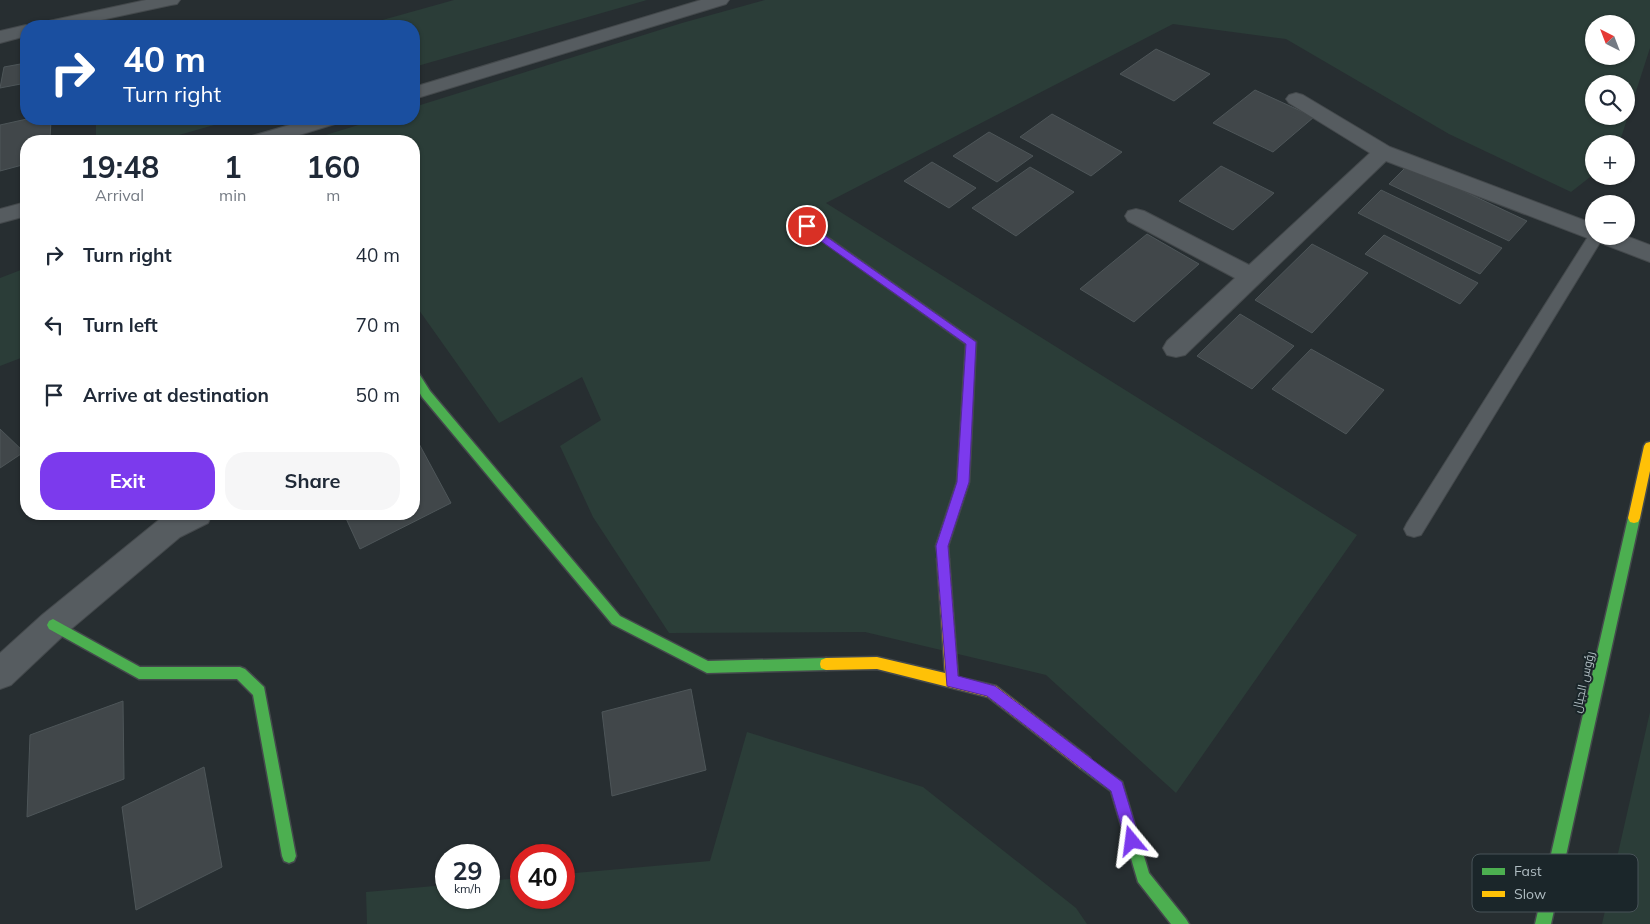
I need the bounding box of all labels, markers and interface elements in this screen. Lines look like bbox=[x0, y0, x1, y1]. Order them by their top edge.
north arrow bbox=[1585, 15, 1635, 65]
map controls bbox=[1585, 15, 1635, 245]
text: 40 m bbox=[123, 37, 206, 81]
icon: right bbox=[40, 40, 105, 105]
button: search bbox=[1585, 75, 1635, 125]
text: Turn right bbox=[123, 80, 221, 108]
button: + bbox=[1585, 135, 1635, 185]
text: 19:48 bbox=[80, 148, 159, 186]
text: 1 bbox=[224, 148, 242, 186]
text: 160 bbox=[306, 148, 360, 186]
text: Arrival bbox=[95, 185, 144, 205]
text: min bbox=[219, 185, 246, 205]
text: m bbox=[326, 185, 340, 205]
button: − bbox=[1585, 195, 1635, 245]
pin bbox=[786, 205, 828, 247]
icon: arrive bbox=[793, 212, 821, 240]
icon: right bbox=[40, 241, 68, 269]
text: Turn right bbox=[83, 243, 172, 267]
text: 40 m bbox=[356, 243, 400, 267]
icon: left bbox=[40, 311, 68, 339]
text: Turn left bbox=[83, 313, 158, 337]
text: 70 m bbox=[356, 313, 400, 337]
icon: arrive bbox=[40, 381, 68, 409]
text: Arrive at destination bbox=[83, 383, 269, 407]
text: 50 m bbox=[356, 383, 400, 407]
button: Exit bbox=[40, 452, 215, 510]
button: Share bbox=[225, 452, 400, 510]
street label: رؤوس الجبال bbox=[1569, 650, 1597, 714]
position arrow bbox=[1105, 814, 1157, 866]
speed limit sign: 40 bbox=[510, 844, 575, 909]
legend bbox=[1472, 854, 1638, 912]
text: 29 bbox=[452, 855, 483, 886]
text: Fast bbox=[1514, 862, 1542, 880]
text: km/h bbox=[454, 881, 481, 896]
text: Slow bbox=[1514, 885, 1546, 903]

